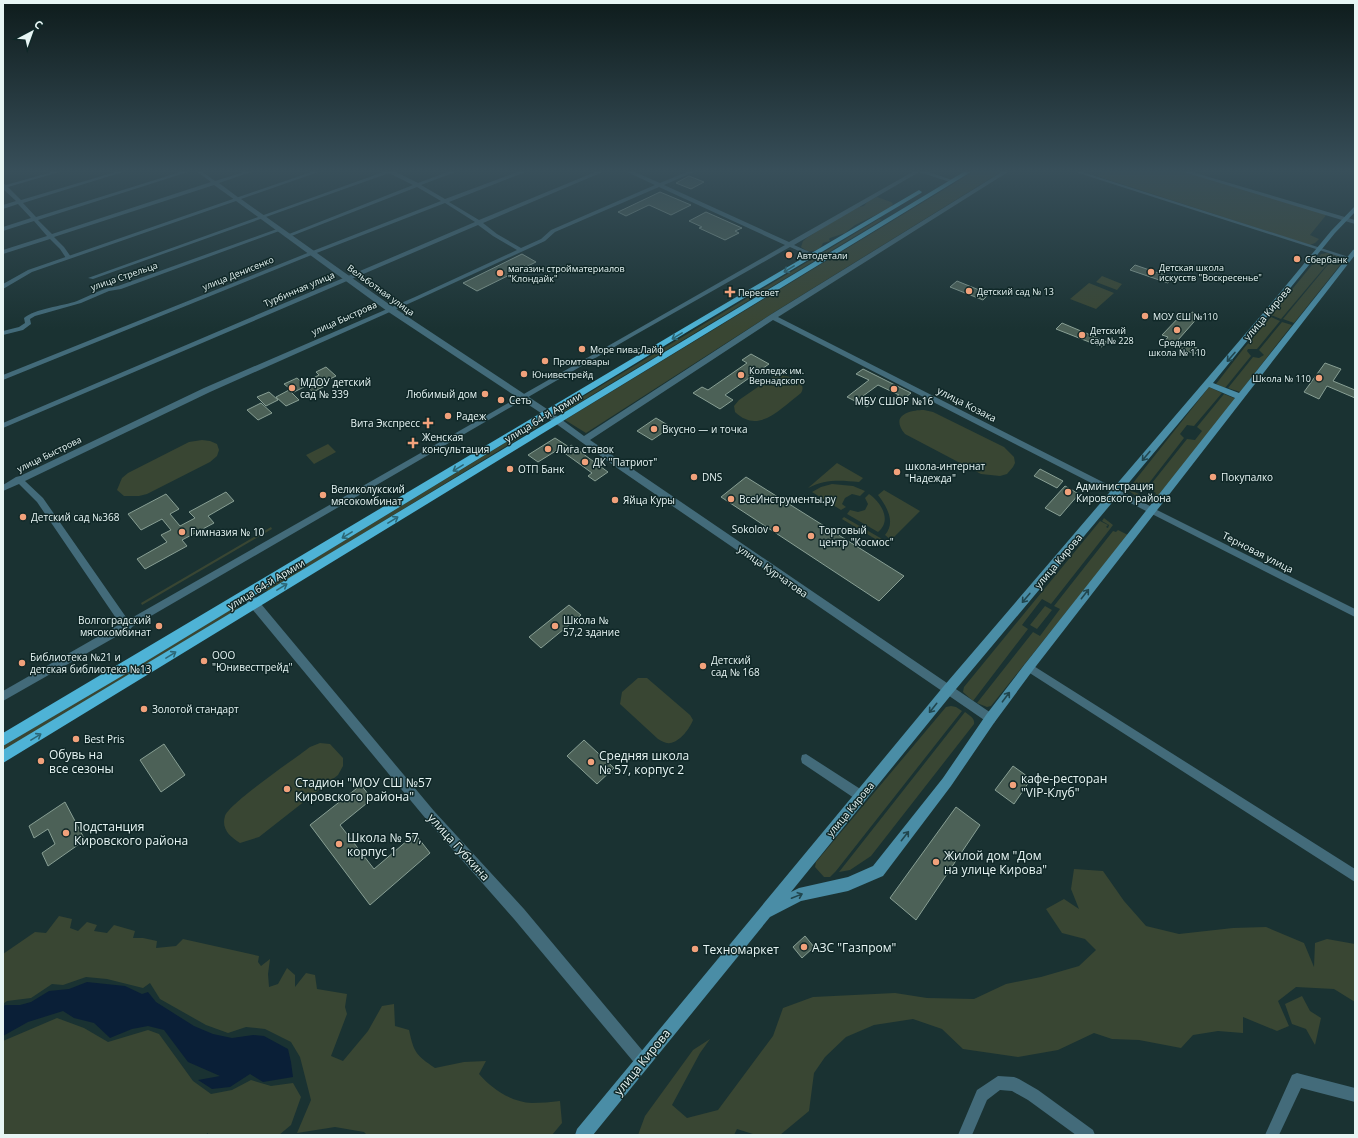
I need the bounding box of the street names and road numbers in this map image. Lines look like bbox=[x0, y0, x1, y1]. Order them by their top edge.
street label: улица Денисенко bbox=[200, 253, 276, 293]
street label: улица Стрельца bbox=[89, 258, 159, 294]
street label: Вельботная улица bbox=[345, 261, 417, 319]
street label: Турбинная улица bbox=[262, 268, 336, 310]
street label: улица Кирова bbox=[1240, 283, 1294, 343]
street label: улица Быстрова bbox=[309, 298, 379, 338]
street label: улица Козака bbox=[935, 383, 999, 425]
street label: улица 64-й Армии bbox=[502, 388, 584, 446]
street label: улица Быстрова bbox=[15, 433, 83, 475]
street label: Терновая улица bbox=[1220, 528, 1296, 576]
street label: улица Кирова bbox=[1031, 531, 1085, 591]
street label: улица Курчатова bbox=[735, 542, 811, 600]
street label: улица 64-й Армии bbox=[225, 555, 307, 613]
street label: улица Кирова bbox=[823, 779, 877, 839]
street label: улица Губкина bbox=[424, 810, 494, 884]
street label: улица Кирова bbox=[610, 1025, 674, 1099]

